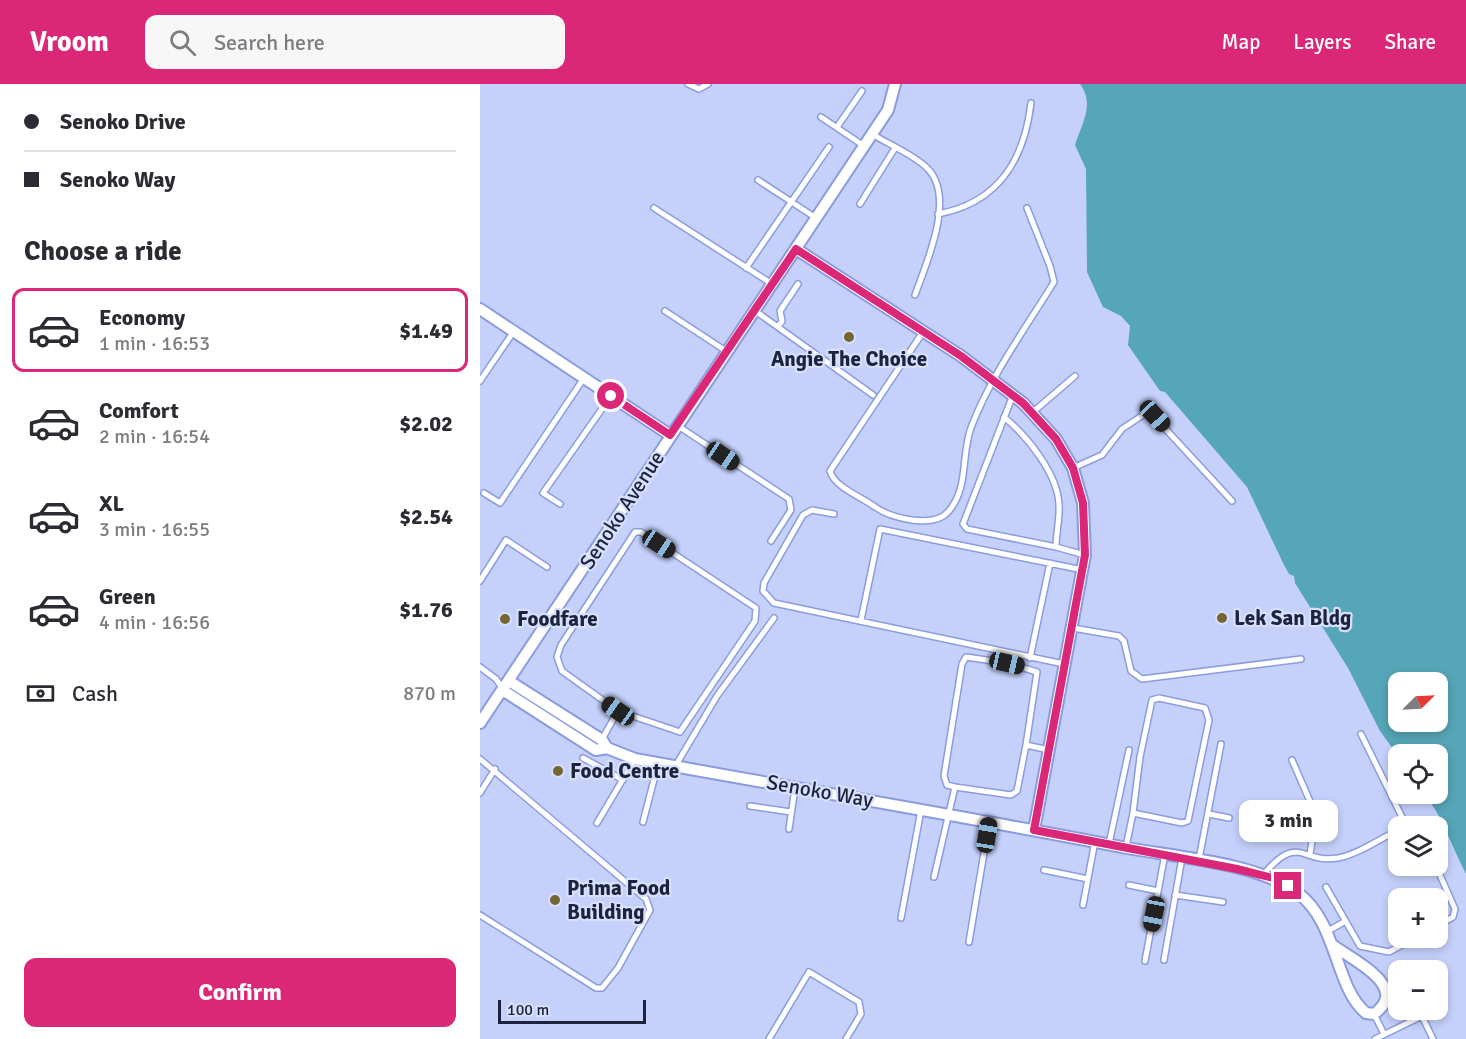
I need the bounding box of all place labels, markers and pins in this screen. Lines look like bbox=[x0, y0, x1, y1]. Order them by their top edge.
marker: Angie The Choice bbox=[842, 330, 856, 344]
place label: Angie The Choice bbox=[771, 346, 927, 372]
place label: Lek San Bldg bbox=[1234, 605, 1351, 631]
place label: Foodfare bbox=[517, 606, 598, 632]
marker: Lek San Bldg bbox=[1215, 611, 1229, 625]
marker: Foodfare bbox=[498, 612, 512, 626]
place label: Food Centre bbox=[570, 758, 679, 784]
marker: Food Centre bbox=[551, 764, 565, 778]
place label: Prima Food Building bbox=[567, 875, 670, 925]
marker: Prima Food Building bbox=[548, 893, 562, 907]

